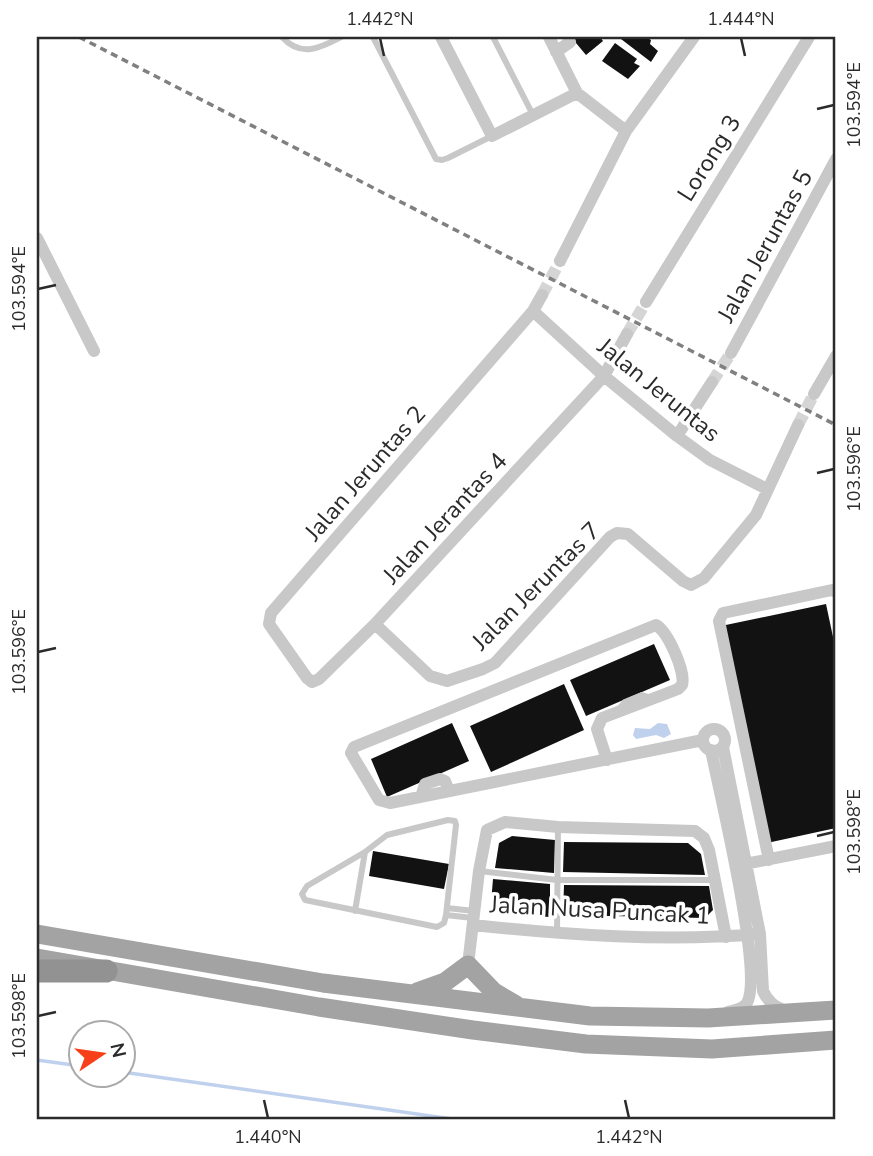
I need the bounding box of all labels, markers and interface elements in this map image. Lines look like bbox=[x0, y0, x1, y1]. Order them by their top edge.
text: 1.442°N bbox=[346, 7, 414, 31]
text: 1.444°N bbox=[707, 7, 775, 31]
text: 103.594°E bbox=[842, 62, 866, 148]
street label: Lorong 3 bbox=[670, 109, 748, 207]
street label: Jalan Jeruntas 5 bbox=[709, 164, 820, 329]
text: 103.594°E bbox=[7, 246, 31, 332]
street label: Jalan Jeruntas bbox=[590, 330, 727, 449]
street label: Jalan Jeruntas 2 bbox=[297, 399, 433, 548]
text: 103.596°E bbox=[842, 426, 866, 512]
street label: Jalan Jerantas 4 bbox=[375, 445, 514, 591]
street label: Jalan Jeruntas 7 bbox=[464, 515, 607, 658]
text: 103.596°E bbox=[7, 609, 31, 695]
text: 103.598°E bbox=[842, 789, 866, 875]
street label: Jalan Nusa Puncak 1 bbox=[488, 888, 711, 932]
text: 103.598°E bbox=[7, 973, 31, 1059]
north arrow bbox=[66, 1020, 136, 1090]
text: N bbox=[103, 1041, 132, 1060]
text: 1.440°N bbox=[234, 1125, 302, 1149]
text: 1.442°N bbox=[595, 1125, 663, 1149]

